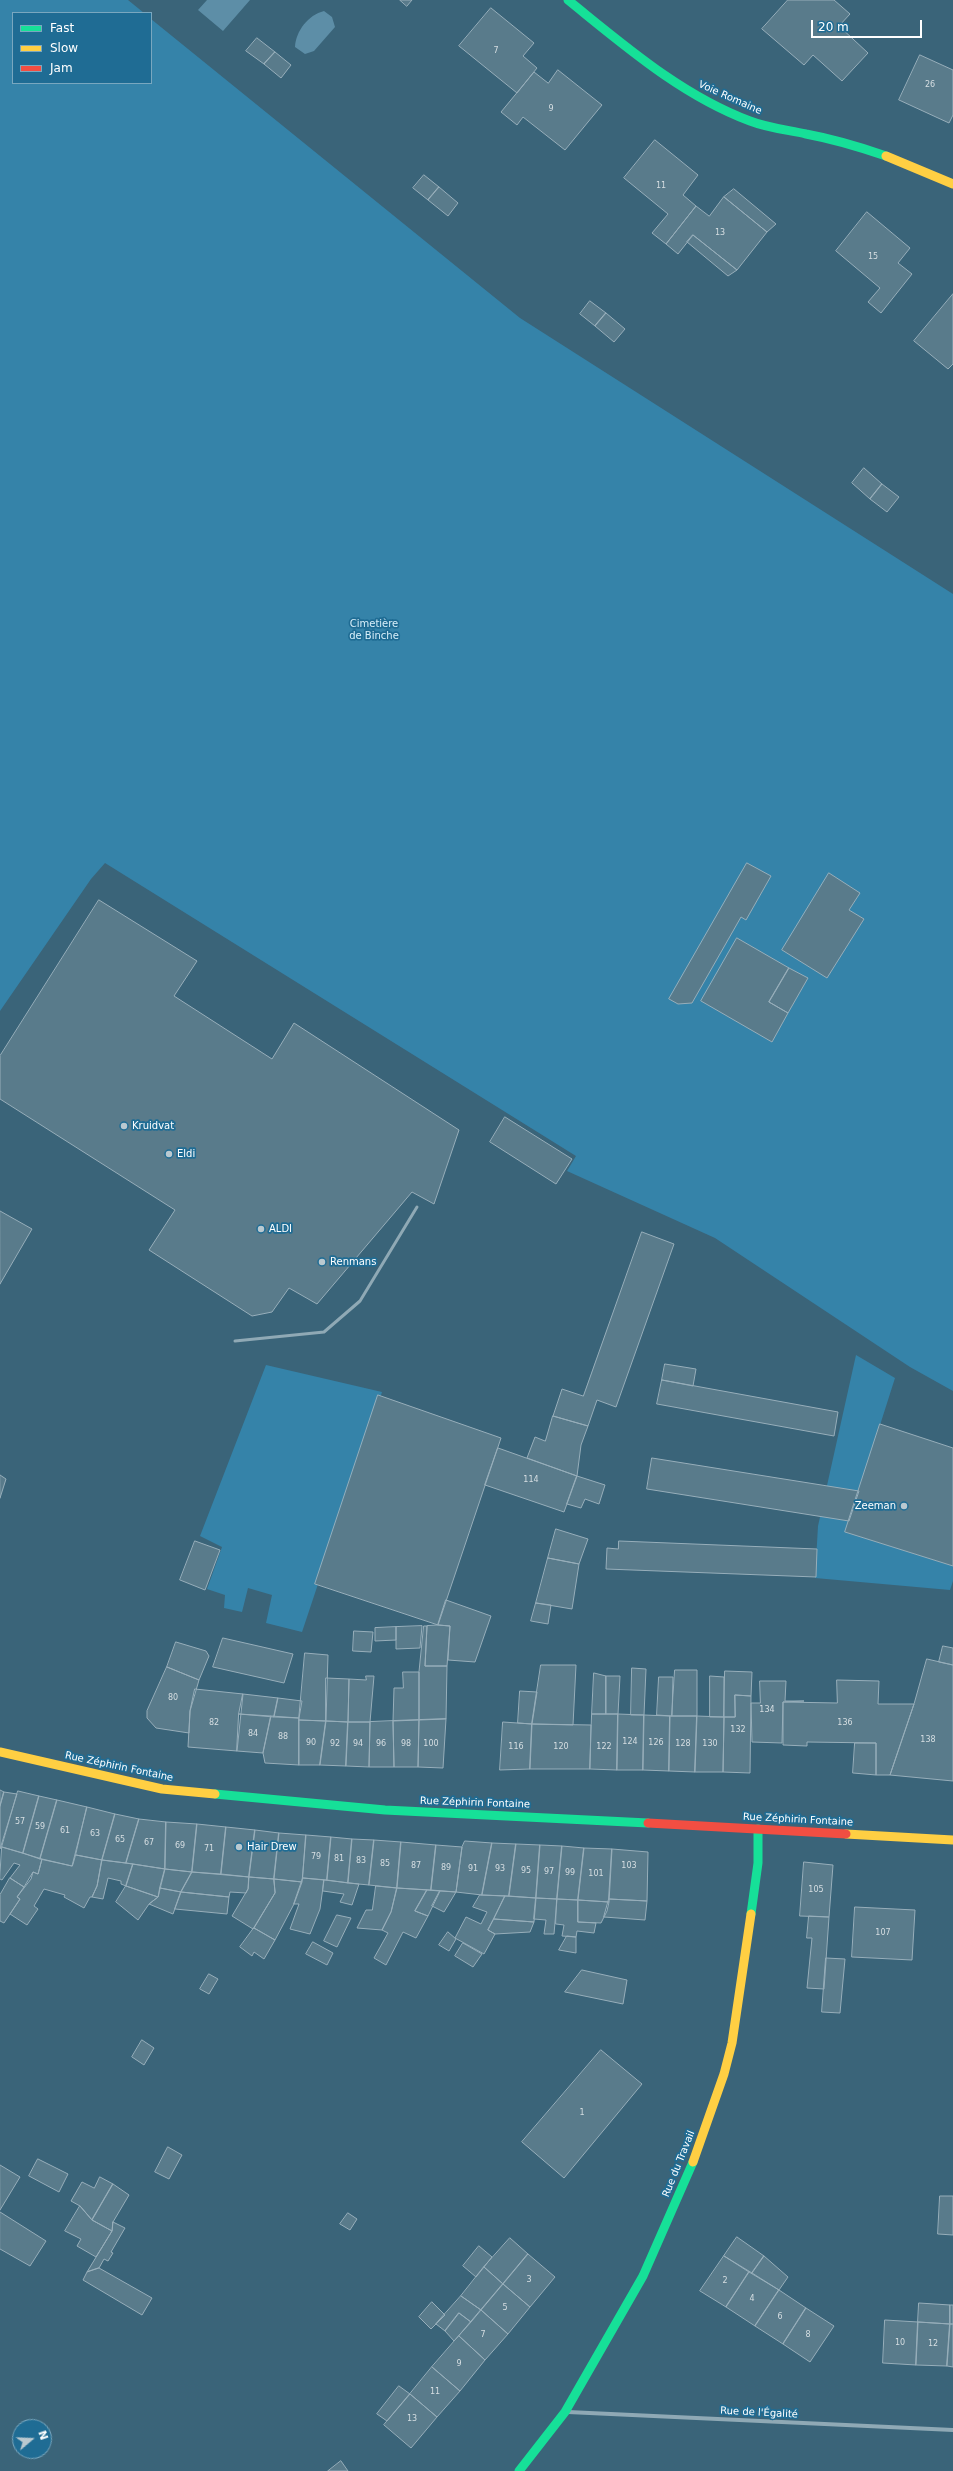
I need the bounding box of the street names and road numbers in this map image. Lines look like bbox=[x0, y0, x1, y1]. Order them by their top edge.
street label: Voie Romaine bbox=[696, 79, 764, 117]
street label: Rue Zéphirin Fontaine bbox=[64, 1750, 174, 1784]
street label: Rue Zéphirin Fontaine bbox=[420, 1795, 530, 1811]
street label: Rue Zéphirin Fontaine bbox=[743, 1811, 853, 1829]
street label: Rue du Travail bbox=[660, 2129, 698, 2199]
street label: Rue de l'Égalité bbox=[720, 2405, 798, 2421]

